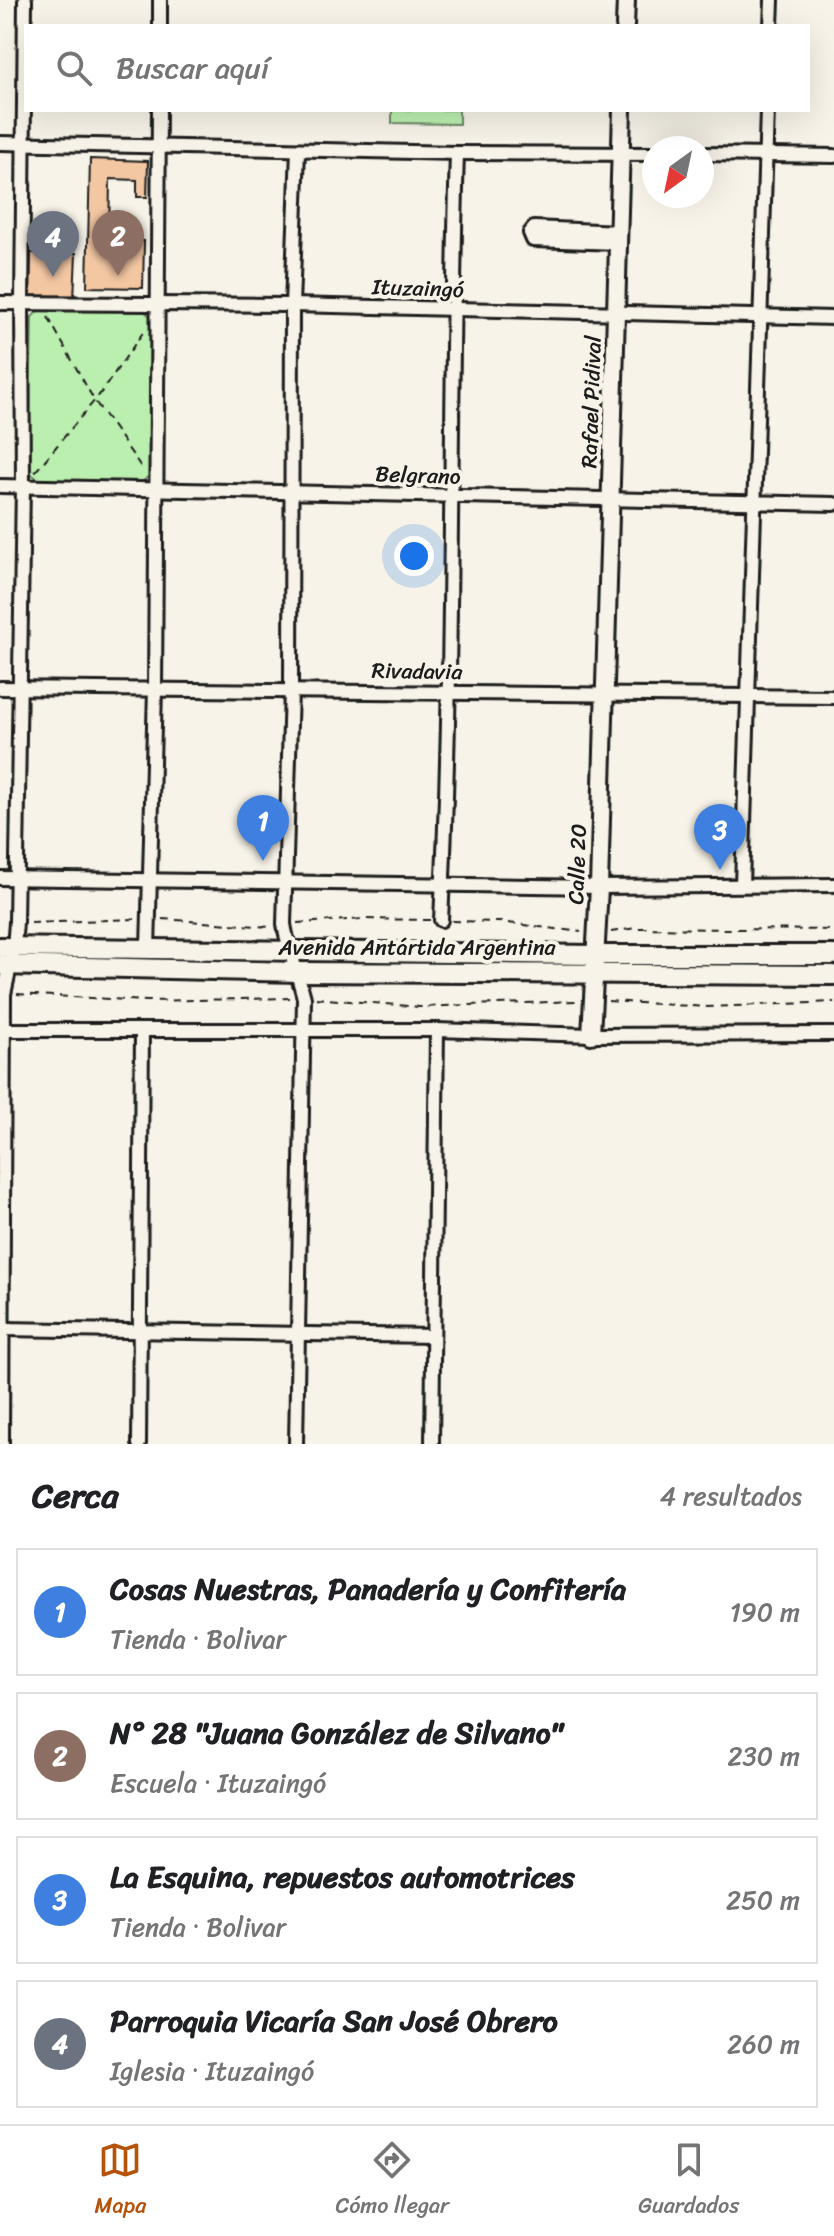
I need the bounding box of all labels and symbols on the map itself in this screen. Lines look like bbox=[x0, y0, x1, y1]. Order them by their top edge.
north arrow bbox=[642, 136, 714, 208]
pin: 2 bbox=[92, 210, 144, 276]
pin: 4 bbox=[27, 211, 79, 277]
street label: Ituzaingó bbox=[370, 267, 465, 309]
street label: Rafael Pidival bbox=[569, 334, 613, 469]
street label: Belgrano bbox=[375, 454, 461, 496]
your location bbox=[394, 536, 434, 576]
street label: Rivadavia bbox=[371, 651, 464, 691]
pin: 1 bbox=[237, 795, 289, 861]
pin: 3 bbox=[694, 804, 746, 870]
street label: Calle 20 bbox=[556, 823, 598, 905]
street label: Avenida Antártida Argentina bbox=[277, 928, 557, 967]

